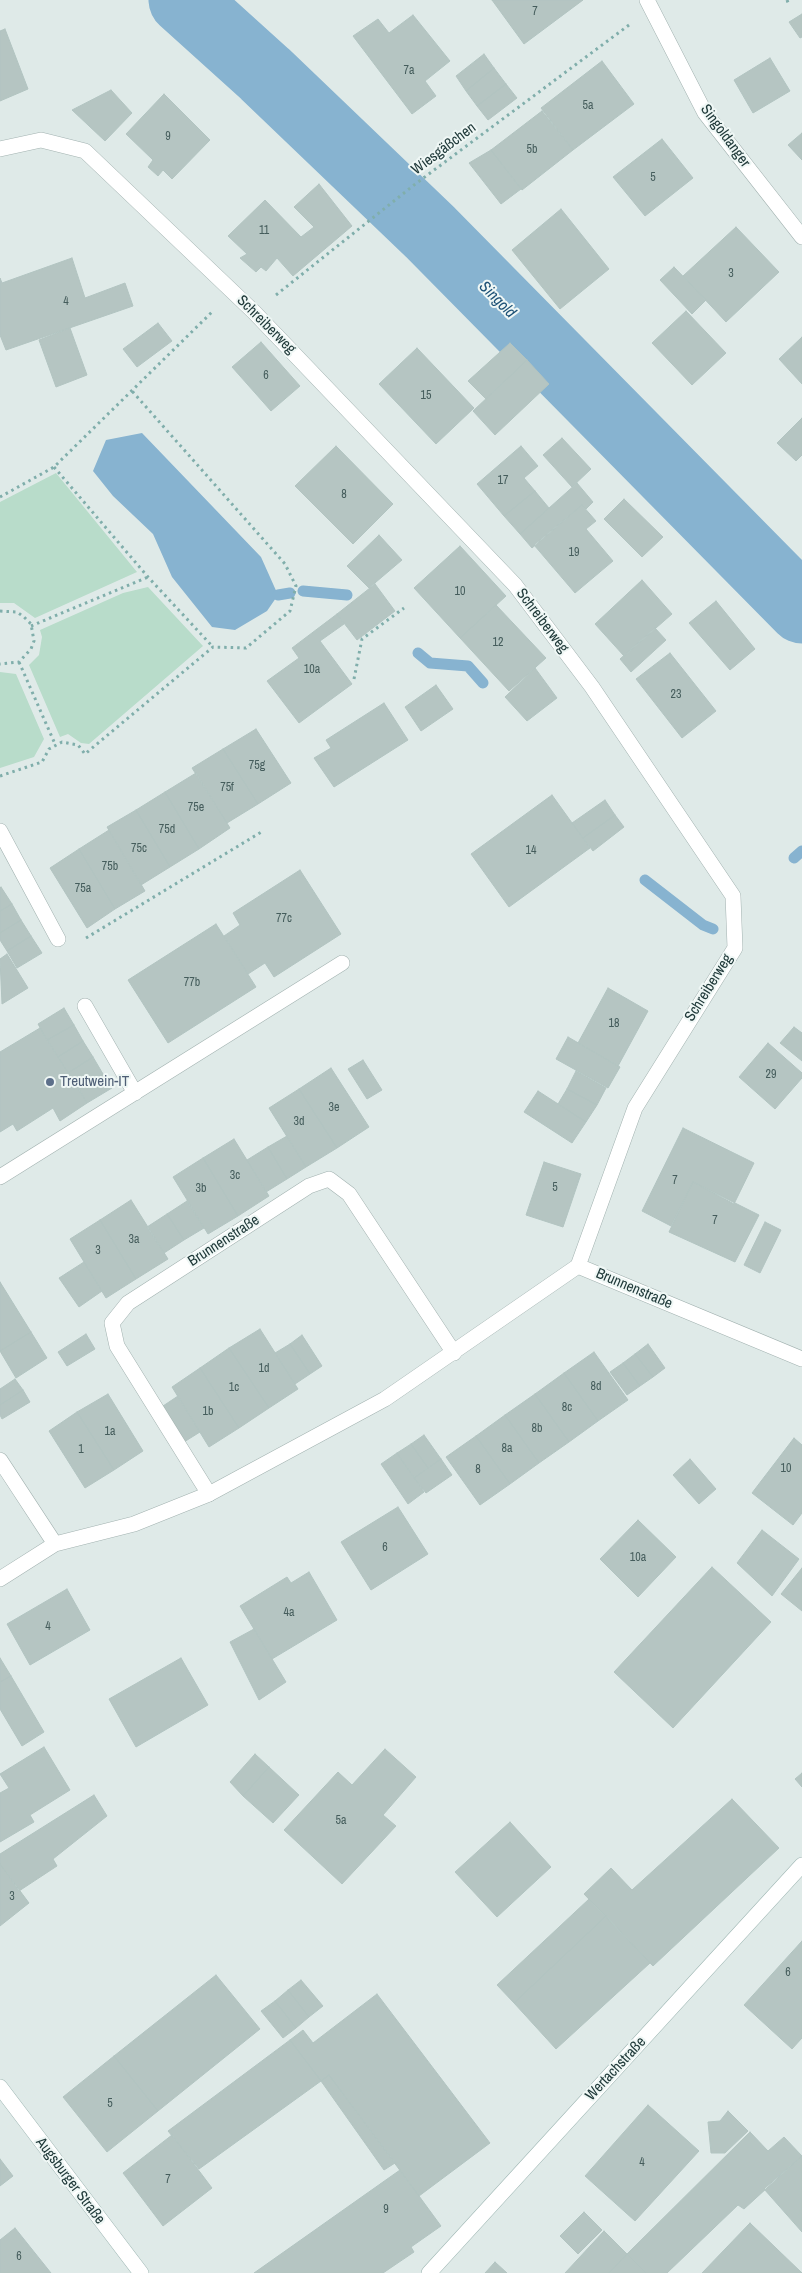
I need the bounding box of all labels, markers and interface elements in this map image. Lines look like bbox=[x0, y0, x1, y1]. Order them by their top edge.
house number: 7 bbox=[532, 5, 538, 19]
house number: 7a bbox=[404, 64, 414, 78]
house number: 5a bbox=[583, 99, 593, 113]
street label: Singoldanger bbox=[696, 101, 754, 171]
street label: Wiesgäßchen bbox=[408, 119, 480, 179]
house number: 9 bbox=[165, 130, 171, 144]
house number: 5b bbox=[527, 143, 537, 157]
house number: 5 bbox=[650, 171, 656, 185]
house number: 11 bbox=[259, 224, 269, 238]
house number: 3 bbox=[728, 267, 734, 281]
water label: Singold bbox=[474, 277, 520, 323]
street label: Schreiberweg bbox=[233, 292, 299, 358]
house number: 4 bbox=[63, 295, 69, 309]
house number: 6 bbox=[263, 369, 269, 383]
house number: 15 bbox=[421, 389, 431, 403]
house number: 17 bbox=[498, 474, 508, 488]
house number: 8 bbox=[341, 488, 347, 502]
house number: 19 bbox=[569, 546, 579, 560]
house number: 10 bbox=[455, 585, 465, 599]
street label: Schreiberweg bbox=[512, 585, 572, 657]
house number: 12 bbox=[493, 636, 503, 650]
house number: 10a bbox=[304, 663, 320, 677]
house number: 23 bbox=[671, 688, 681, 702]
house number: 75g bbox=[249, 759, 265, 773]
house number: 75f bbox=[220, 781, 234, 795]
house number: 75e bbox=[188, 801, 204, 815]
house number: 75d bbox=[159, 823, 175, 837]
house number: 75c bbox=[131, 842, 147, 856]
house number: 14 bbox=[526, 844, 536, 858]
house number: 75b bbox=[102, 860, 118, 874]
house number: 75a bbox=[75, 882, 91, 896]
house number: 77c bbox=[276, 912, 292, 926]
street label: Schreiberweg bbox=[681, 951, 737, 1025]
house number: 77b bbox=[184, 976, 200, 990]
house number: 18 bbox=[609, 1017, 619, 1031]
house number: 29 bbox=[766, 1068, 776, 1082]
place label: Treutwein-IT bbox=[60, 1073, 129, 1091]
marker: Treutwein-IT bbox=[44, 1076, 56, 1088]
house number: 3e bbox=[329, 1101, 339, 1115]
house number: 3d bbox=[294, 1115, 304, 1129]
house number: 3c bbox=[230, 1169, 240, 1183]
house number: 7 bbox=[672, 1174, 678, 1188]
house number: 5 bbox=[552, 1181, 558, 1195]
house number: 3b bbox=[196, 1182, 206, 1196]
street label: Brunnenstraße bbox=[185, 1211, 263, 1271]
house number: 7 bbox=[712, 1214, 718, 1228]
house number: 3a bbox=[129, 1233, 139, 1247]
house number: 3 bbox=[95, 1244, 101, 1258]
street label: Brunnenstraße bbox=[593, 1265, 675, 1313]
house number: 1d bbox=[259, 1362, 269, 1376]
house number: 8d bbox=[591, 1380, 601, 1394]
house number: 1c bbox=[229, 1381, 239, 1395]
house number: 8c bbox=[562, 1401, 572, 1415]
house number: 1b bbox=[203, 1405, 213, 1419]
house number: 8b bbox=[532, 1422, 542, 1436]
house number: 1a bbox=[105, 1425, 115, 1439]
house number: 8a bbox=[502, 1442, 512, 1456]
house number: 1 bbox=[78, 1443, 84, 1457]
house number: 10 bbox=[781, 1462, 791, 1476]
house number: 8 bbox=[475, 1463, 481, 1477]
house number: 6 bbox=[382, 1541, 388, 1555]
house number: 10a bbox=[630, 1551, 646, 1565]
house number: 4a bbox=[284, 1606, 294, 1620]
house number: 4 bbox=[45, 1620, 51, 1634]
house number: 5a bbox=[336, 1814, 346, 1828]
house number: 3 bbox=[9, 1890, 15, 1904]
house number: 6 bbox=[785, 1966, 791, 1980]
street label: Wertachstraße bbox=[582, 2033, 650, 2105]
house number: 5 bbox=[107, 2097, 113, 2111]
street label: Augsburger Straße bbox=[32, 2134, 108, 2228]
house number: 4 bbox=[639, 2156, 645, 2170]
house number: 7 bbox=[165, 2173, 171, 2187]
house number: 9 bbox=[383, 2203, 389, 2217]
house number: 6 bbox=[16, 2250, 22, 2264]

